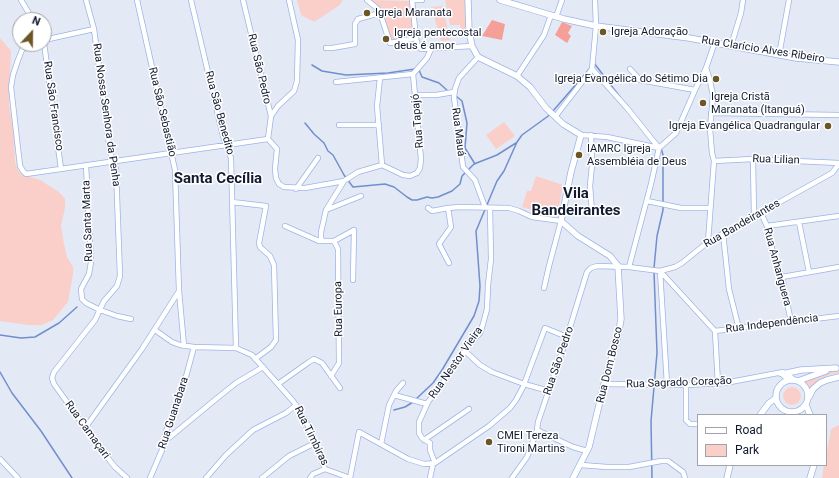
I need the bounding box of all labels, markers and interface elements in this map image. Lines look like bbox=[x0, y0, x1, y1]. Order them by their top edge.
place label: Igreja Maranata bbox=[375, 6, 452, 20]
marker: Igreja Maranata bbox=[362, 8, 372, 18]
north arrow bbox=[12, 12, 52, 52]
text: N bbox=[30, 14, 42, 29]
place label: Igreja Adoração bbox=[611, 25, 688, 39]
place label: Igreja pentecostal deus é amor bbox=[394, 26, 481, 52]
marker: Igreja Adoração bbox=[598, 27, 608, 37]
street label: Rua São Pedro bbox=[244, 33, 274, 105]
marker: Igreja pentecostal deus é amor bbox=[381, 34, 391, 44]
street label: Rua Clarício Alves Ribeiro bbox=[700, 34, 826, 66]
street label: Rua Nossa Senhora da Penha bbox=[89, 43, 123, 187]
street label: Rua São Francisco bbox=[40, 60, 66, 152]
street label: Rua São Sebastião bbox=[145, 66, 179, 158]
street label: Rua São Benedito bbox=[201, 70, 237, 156]
place label: Igreja Evangélica do Sétimo Dia bbox=[554, 72, 708, 86]
marker: Igreja Evangélica do Sétimo Dia bbox=[711, 74, 721, 84]
place label: Igreja Cristã Maranata (Itanguá) bbox=[711, 90, 805, 116]
street label: Rua Tapajó bbox=[409, 93, 427, 149]
marker: Igreja Cristã Maranata (Itanguá) bbox=[698, 98, 708, 108]
street label: Rua Mauá bbox=[448, 107, 468, 157]
place label: Igreja Evangélica Quadrangular bbox=[669, 119, 820, 133]
marker: Igreja Evangélica Quadrangular bbox=[823, 121, 833, 131]
place label: IAMRC Igreja Assembléia de Deus bbox=[587, 142, 687, 168]
marker: IAMRC Igreja Assembléia de Deus bbox=[574, 150, 584, 160]
street label: Rua Lilian bbox=[752, 153, 800, 167]
district label: Santa Cecília bbox=[174, 170, 262, 188]
street label: Rua Santa Marta bbox=[80, 180, 96, 262]
district label: Vila Bandeirantes bbox=[531, 185, 621, 220]
street label: Rua Bandeirantes bbox=[702, 197, 782, 251]
street label: Rua Anhanguera bbox=[760, 226, 794, 308]
street label: Rua Europa bbox=[332, 281, 346, 337]
street label: Rua Independência bbox=[725, 312, 819, 336]
street label: Rua Nestor Vieira bbox=[426, 324, 486, 402]
street label: Rua São Pedro bbox=[541, 325, 577, 397]
street label: Rua Dom Bosco bbox=[594, 325, 626, 405]
street label: Rua Guanabara bbox=[156, 375, 192, 451]
street label: Rua Sagrado Coração bbox=[626, 375, 732, 391]
street label: Rua Camaçari bbox=[62, 398, 112, 462]
street label: Rua Timbiras bbox=[291, 404, 331, 468]
legend bbox=[697, 414, 827, 466]
text: Road bbox=[735, 423, 763, 437]
place label: CMEI Tereza Tironi Martins bbox=[497, 429, 565, 455]
marker: CMEI Tereza Tironi Martins bbox=[484, 437, 494, 447]
text: Park bbox=[735, 443, 759, 457]

